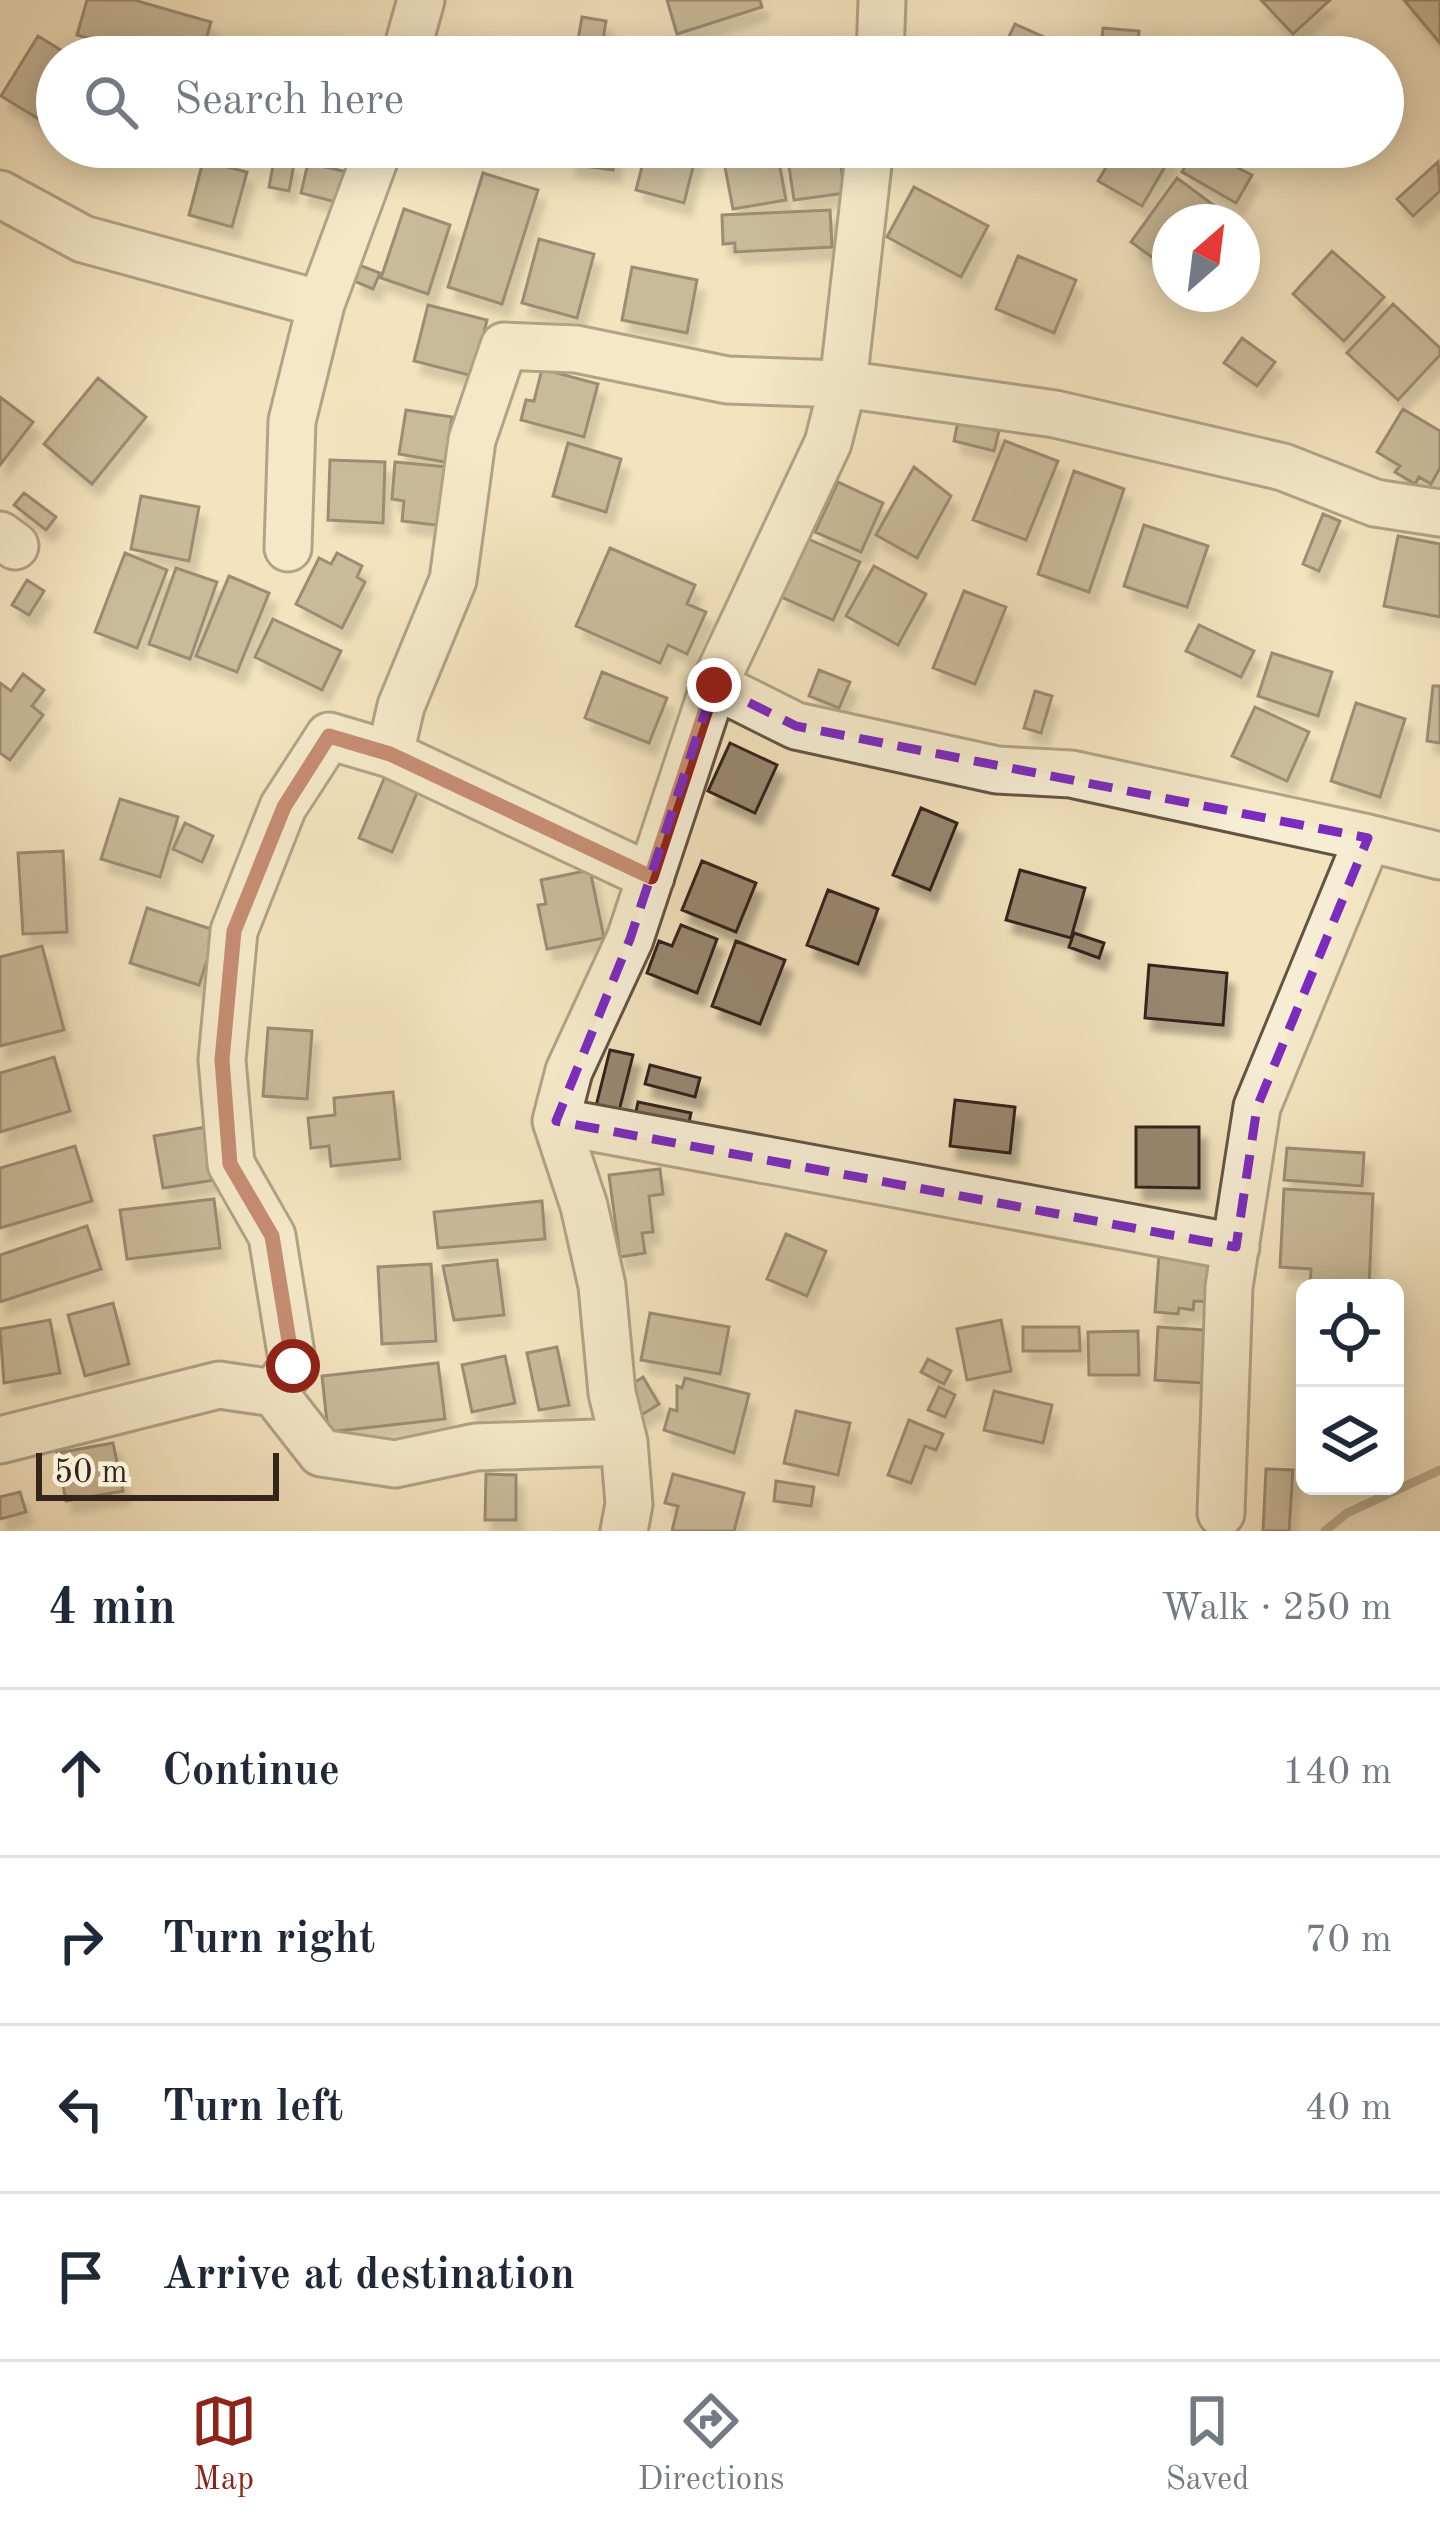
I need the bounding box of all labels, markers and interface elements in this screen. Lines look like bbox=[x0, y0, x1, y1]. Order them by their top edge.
search box bbox=[36, 36, 1404, 168]
icon: search bbox=[78, 69, 144, 135]
text: Search here bbox=[174, 79, 404, 124]
north arrow bbox=[1152, 204, 1260, 312]
route end bbox=[687, 658, 741, 712]
map controls bbox=[1296, 1279, 1404, 1495]
button: locate bbox=[1296, 1279, 1404, 1387]
route start bbox=[266, 1339, 320, 1393]
button: layers bbox=[1296, 1387, 1404, 1495]
scale bar bbox=[36, 1447, 279, 1500]
text: 50 m bbox=[54, 1457, 128, 1490]
text: 4 min bbox=[48, 1584, 176, 1635]
text: Walk · 250 m bbox=[1161, 1589, 1392, 1628]
icon: ahead bbox=[48, 1740, 114, 1806]
text: Continue bbox=[162, 1750, 340, 1795]
text: 140 m bbox=[1282, 1753, 1392, 1792]
icon: right bbox=[48, 1908, 114, 1974]
text: Turn right bbox=[162, 1918, 375, 1963]
text: 70 m bbox=[1305, 1921, 1392, 1960]
icon: left bbox=[48, 2076, 114, 2142]
text: Turn left bbox=[162, 2086, 343, 2131]
text: 40 m bbox=[1305, 2089, 1392, 2128]
icon: arrive bbox=[48, 2244, 114, 2310]
text: Arrive at destination bbox=[162, 2254, 575, 2299]
tab: Map bbox=[191, 2388, 257, 2501]
tab: Directions bbox=[638, 2388, 784, 2501]
tab: Saved bbox=[1165, 2388, 1249, 2501]

